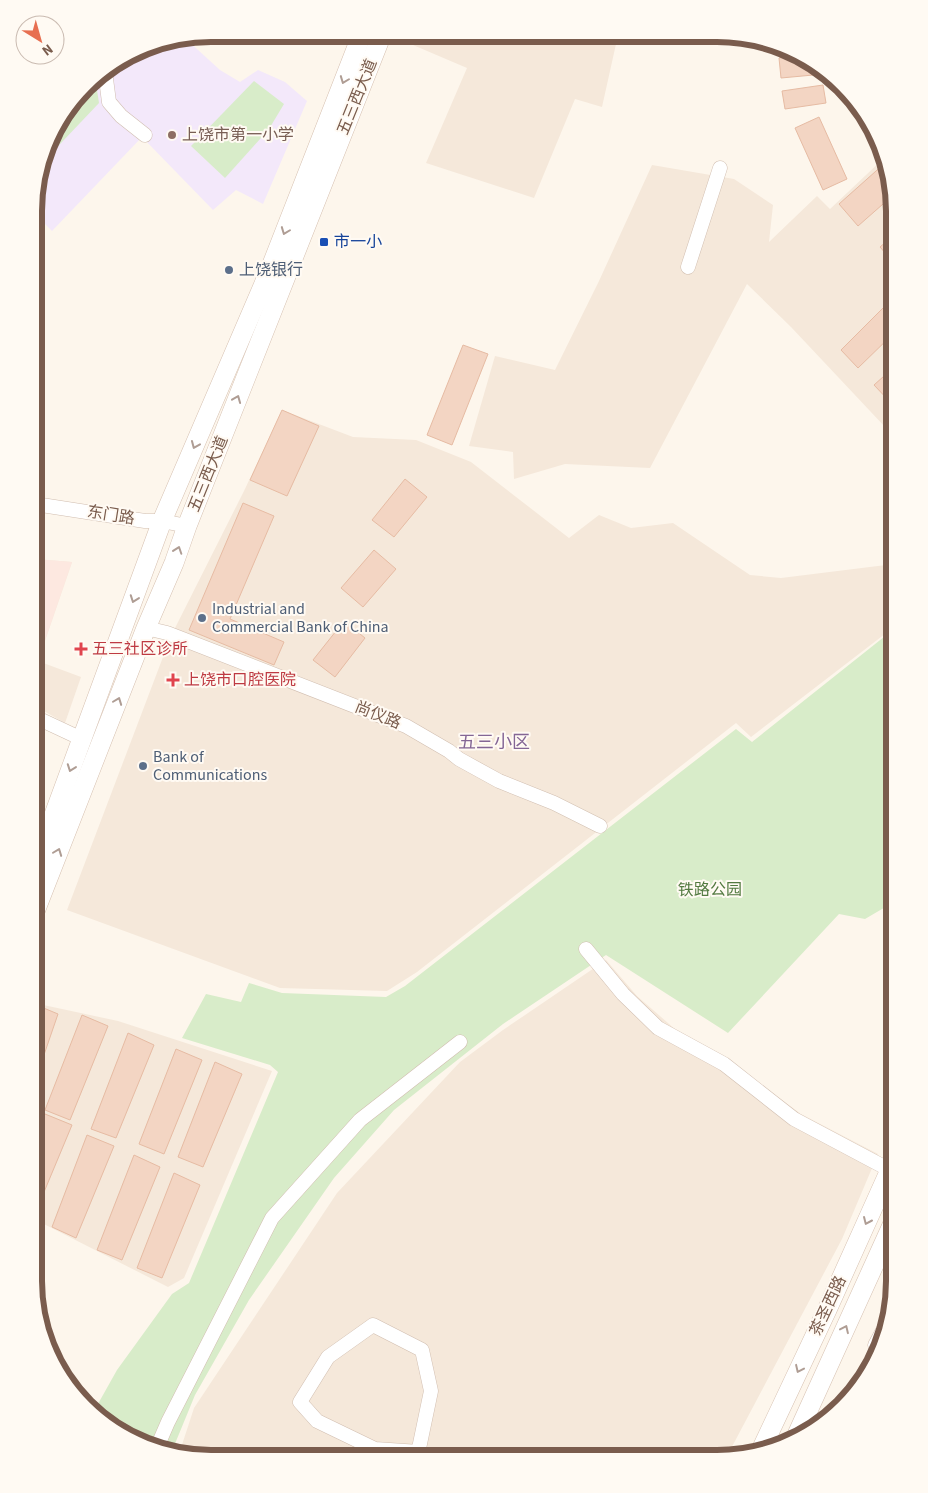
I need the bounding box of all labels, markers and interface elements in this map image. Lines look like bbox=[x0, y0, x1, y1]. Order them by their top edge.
north arrow bbox=[15, 15, 65, 65]
text: N bbox=[37, 39, 57, 60]
street label: 五三西大道 bbox=[332, 56, 382, 138]
one-way arrow bbox=[340, 75, 350, 83]
place label: 上饶市第一小学 bbox=[182, 124, 294, 146]
marker: 上饶市第一小学 bbox=[166, 129, 178, 141]
one-way arrow bbox=[281, 226, 291, 235]
place label: 市一小 bbox=[334, 231, 382, 253]
marker: 市一小 bbox=[318, 236, 330, 248]
place label: 上饶银行 bbox=[239, 259, 303, 281]
marker: 上饶银行 bbox=[223, 264, 235, 276]
one-way arrow bbox=[231, 395, 241, 403]
street label: 五三西大道 bbox=[183, 433, 233, 515]
one-way arrow bbox=[190, 440, 201, 449]
street label: 东门路 bbox=[86, 500, 136, 530]
one-way arrow bbox=[172, 546, 182, 555]
one-way arrow bbox=[130, 595, 140, 603]
place label: Industrial and Commercial Bank of China bbox=[212, 598, 389, 638]
marker: Industrial and Commercial Bank of China bbox=[196, 612, 208, 624]
place label: 五三社区诊所 bbox=[92, 638, 188, 660]
marker: 五三社区诊所 bbox=[74, 642, 88, 656]
place label: 上饶市口腔医院 bbox=[184, 669, 296, 691]
marker: 上饶市口腔医院 bbox=[166, 673, 180, 687]
street label: 尚仪路 bbox=[352, 696, 404, 734]
one-way arrow bbox=[112, 697, 122, 705]
district label: 五三小区 bbox=[458, 730, 530, 755]
place label: Bank of Communications bbox=[153, 746, 267, 786]
marker: Bank of Communications bbox=[137, 760, 149, 772]
one-way arrow bbox=[67, 764, 77, 772]
one-way arrow bbox=[52, 848, 63, 857]
park label: 铁路公园 bbox=[678, 879, 742, 901]
one-way arrow bbox=[862, 1216, 873, 1225]
street label: 茶圣西路 bbox=[805, 1272, 851, 1340]
one-way arrow bbox=[839, 1325, 850, 1334]
one-way arrow bbox=[795, 1364, 806, 1373]

